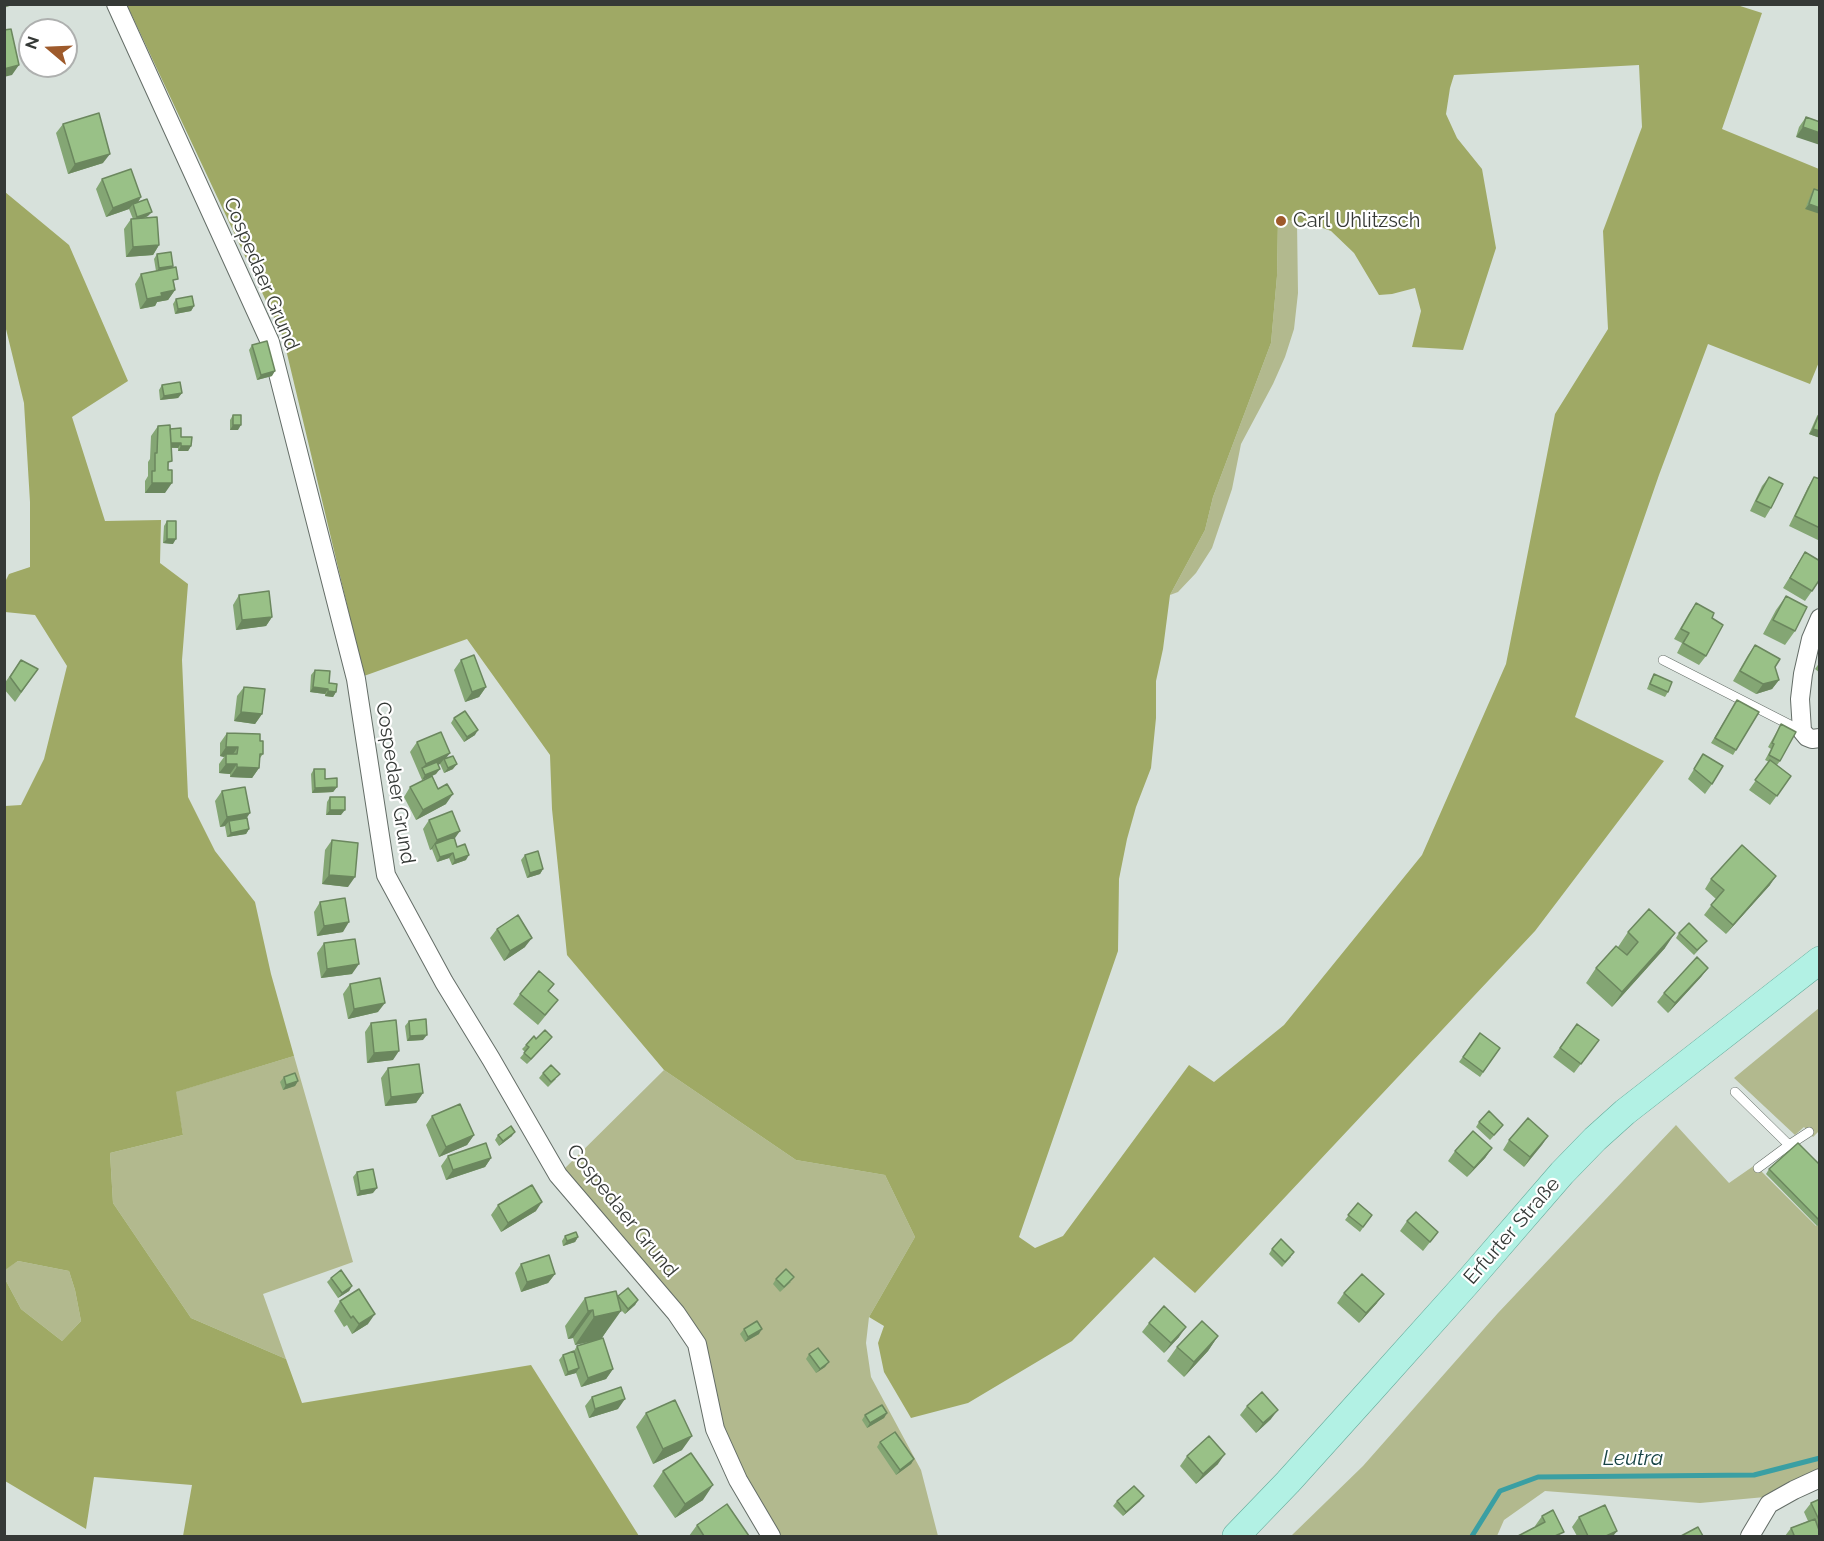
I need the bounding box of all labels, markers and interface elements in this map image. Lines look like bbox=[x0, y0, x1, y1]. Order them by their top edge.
north arrow bbox=[18, 18, 78, 78]
text: N bbox=[21, 34, 43, 51]
street label: Cospedaer Grund bbox=[218, 194, 304, 354]
place label: Carl Uhlitzsch bbox=[1293, 209, 1420, 233]
marker: Carl Uhlitzsch bbox=[1274, 214, 1288, 228]
street label: Cospedaer Grund bbox=[370, 700, 420, 866]
street label: Cospedaer Grund bbox=[561, 1140, 683, 1282]
street label: Erfurter Straße bbox=[1459, 1172, 1565, 1290]
water label: Leutra bbox=[1603, 1446, 1663, 1472]

